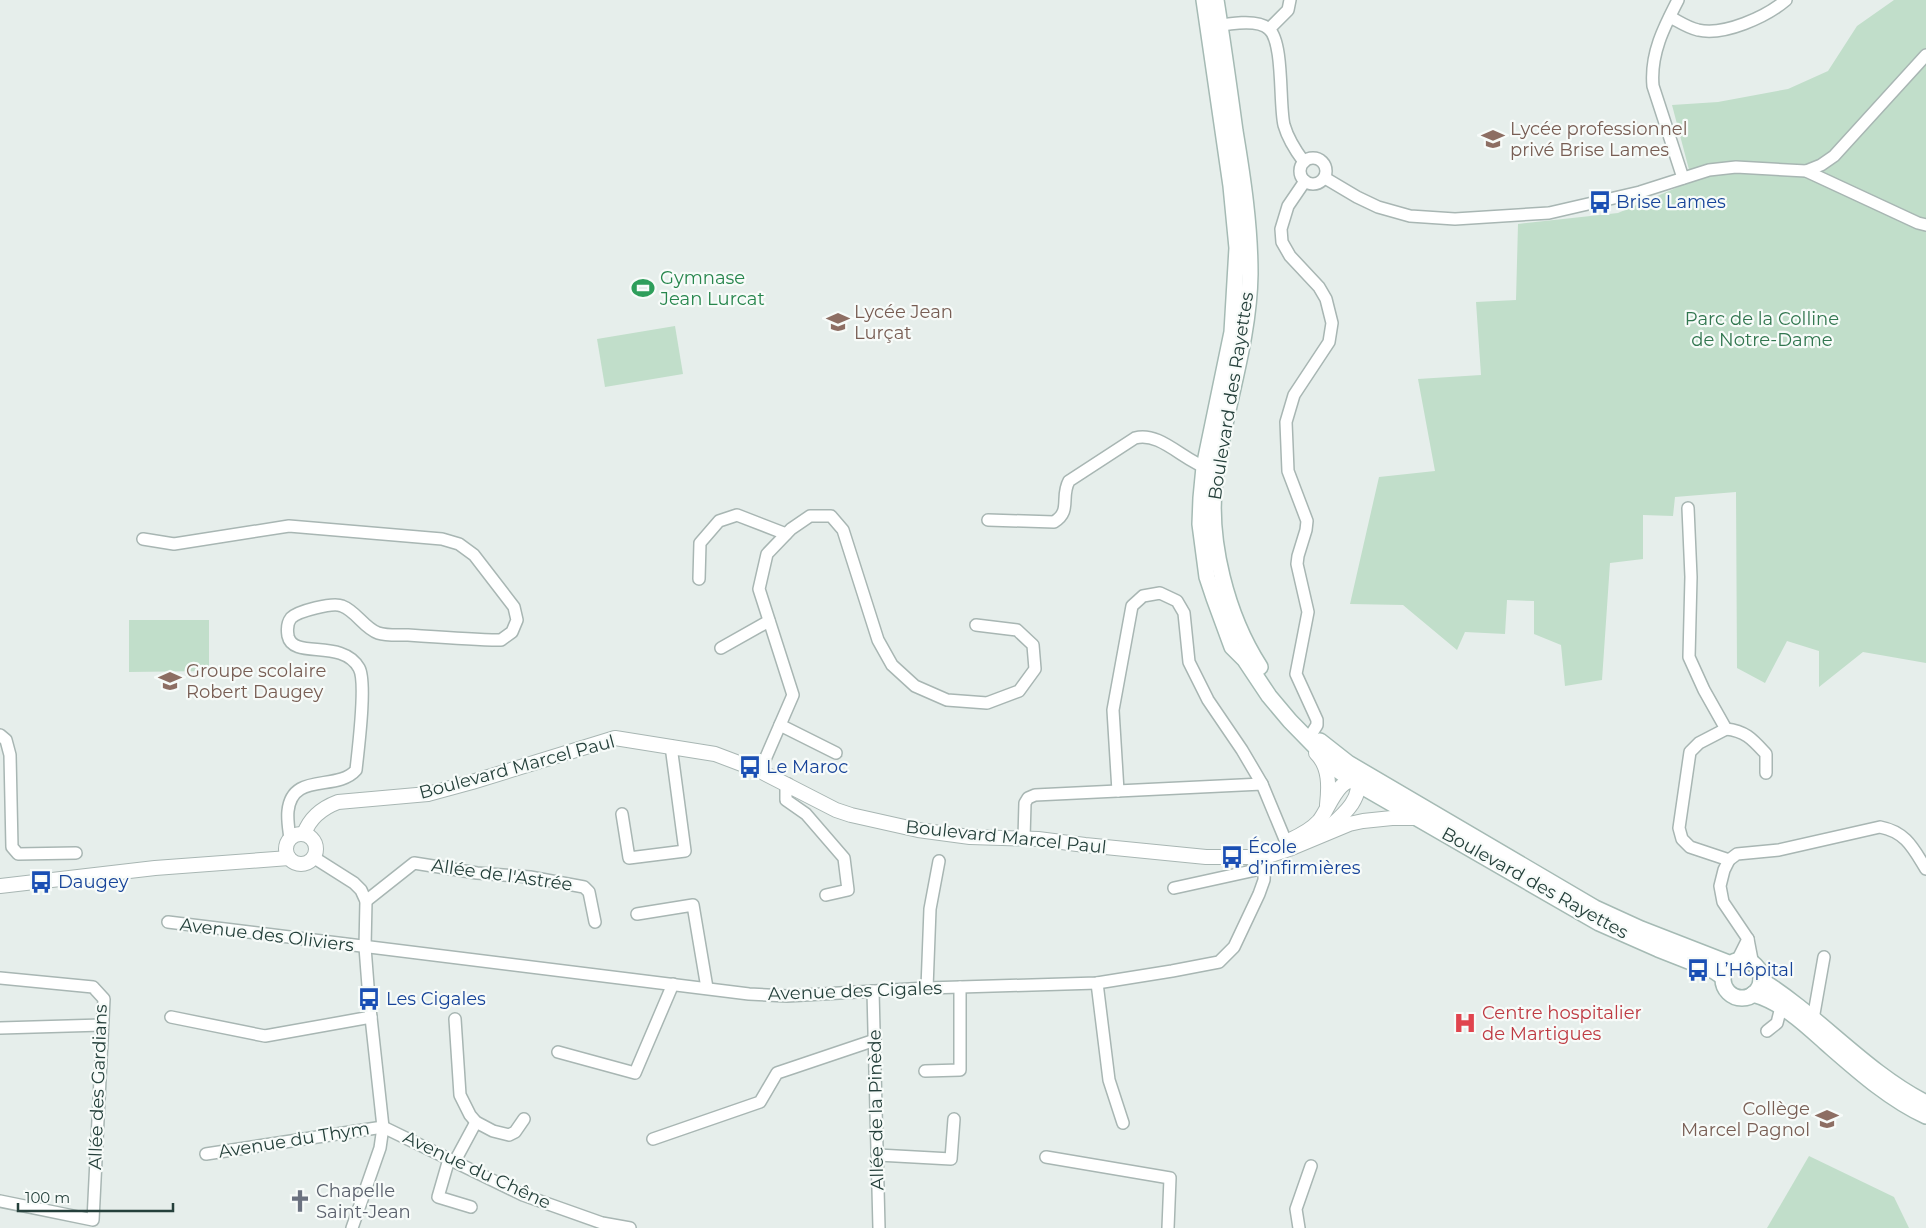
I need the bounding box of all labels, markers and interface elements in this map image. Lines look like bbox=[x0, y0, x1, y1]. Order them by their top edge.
place label: Lycée professionnel privé Brise Lames bbox=[1510, 118, 1688, 161]
school or university icon: Lycée professionnel privé Brise Lames bbox=[1480, 126, 1506, 152]
bus stop icon: Brise Lames bbox=[1587, 189, 1613, 215]
place label: Brise Lames bbox=[1616, 191, 1726, 213]
place label: Gymnase Jean Lurcat bbox=[659, 267, 765, 310]
sports icon: Gymnase Jean Lurcat bbox=[630, 275, 656, 301]
street label: Boulevard des Rayettes bbox=[1204, 290, 1258, 502]
place label: Lycée Jean Lurçat bbox=[854, 301, 953, 344]
park label: Parc de la Colline de Notre-Dame bbox=[1685, 308, 1839, 351]
school or university icon: Lycée Jean Lurçat bbox=[825, 309, 851, 335]
place label: Groupe scolaire Robert Daugey bbox=[186, 660, 326, 703]
school or university icon: Groupe scolaire Robert Daugey bbox=[157, 668, 183, 694]
street label: Boulevard Marcel Paul bbox=[417, 730, 617, 804]
bus stop icon: Le Maroc bbox=[737, 754, 763, 780]
place label: Le Maroc bbox=[766, 756, 848, 778]
street label: Boulevard Marcel Paul bbox=[904, 816, 1108, 858]
street label: Boulevard des Rayettes bbox=[1438, 822, 1632, 944]
place label: École d’infirmières bbox=[1248, 836, 1361, 879]
bus stop icon: École d’infirmières bbox=[1219, 844, 1245, 870]
street label: Allée de l'Astrée bbox=[430, 854, 574, 896]
bus stop icon: Daugey bbox=[28, 869, 54, 895]
place label: Daugey bbox=[58, 871, 129, 893]
street label: Avenue des Oliviers bbox=[179, 913, 356, 957]
bus stop icon: L’Hôpital bbox=[1685, 957, 1711, 983]
place label: L’Hôpital bbox=[1715, 959, 1794, 981]
street label: Avenue des Cigales bbox=[768, 977, 943, 1005]
bus stop icon: Les Cigales bbox=[356, 986, 382, 1012]
place label: Les Cigales bbox=[386, 988, 486, 1010]
place label: Centre hospitalier de Martigues bbox=[1482, 1002, 1642, 1045]
street label: Allée des Gardians bbox=[84, 1004, 112, 1170]
hospital icon: Centre hospitalier de Martigues bbox=[1452, 1010, 1478, 1036]
street label: Allée de la Pinède bbox=[864, 1029, 888, 1191]
place label: Collège Marcel Pagnol bbox=[1681, 1098, 1810, 1141]
school or university icon: Collège Marcel Pagnol bbox=[1814, 1106, 1840, 1132]
street label: Avenue du Thym bbox=[217, 1117, 371, 1163]
street label: Avenue du Chêne bbox=[400, 1126, 554, 1214]
scale bar bbox=[18, 1180, 172, 1212]
place label: Chapelle Saint-Jean bbox=[316, 1180, 411, 1223]
text: 100 m bbox=[25, 1188, 70, 1207]
church icon: Chapelle Saint-Jean bbox=[287, 1188, 313, 1214]

